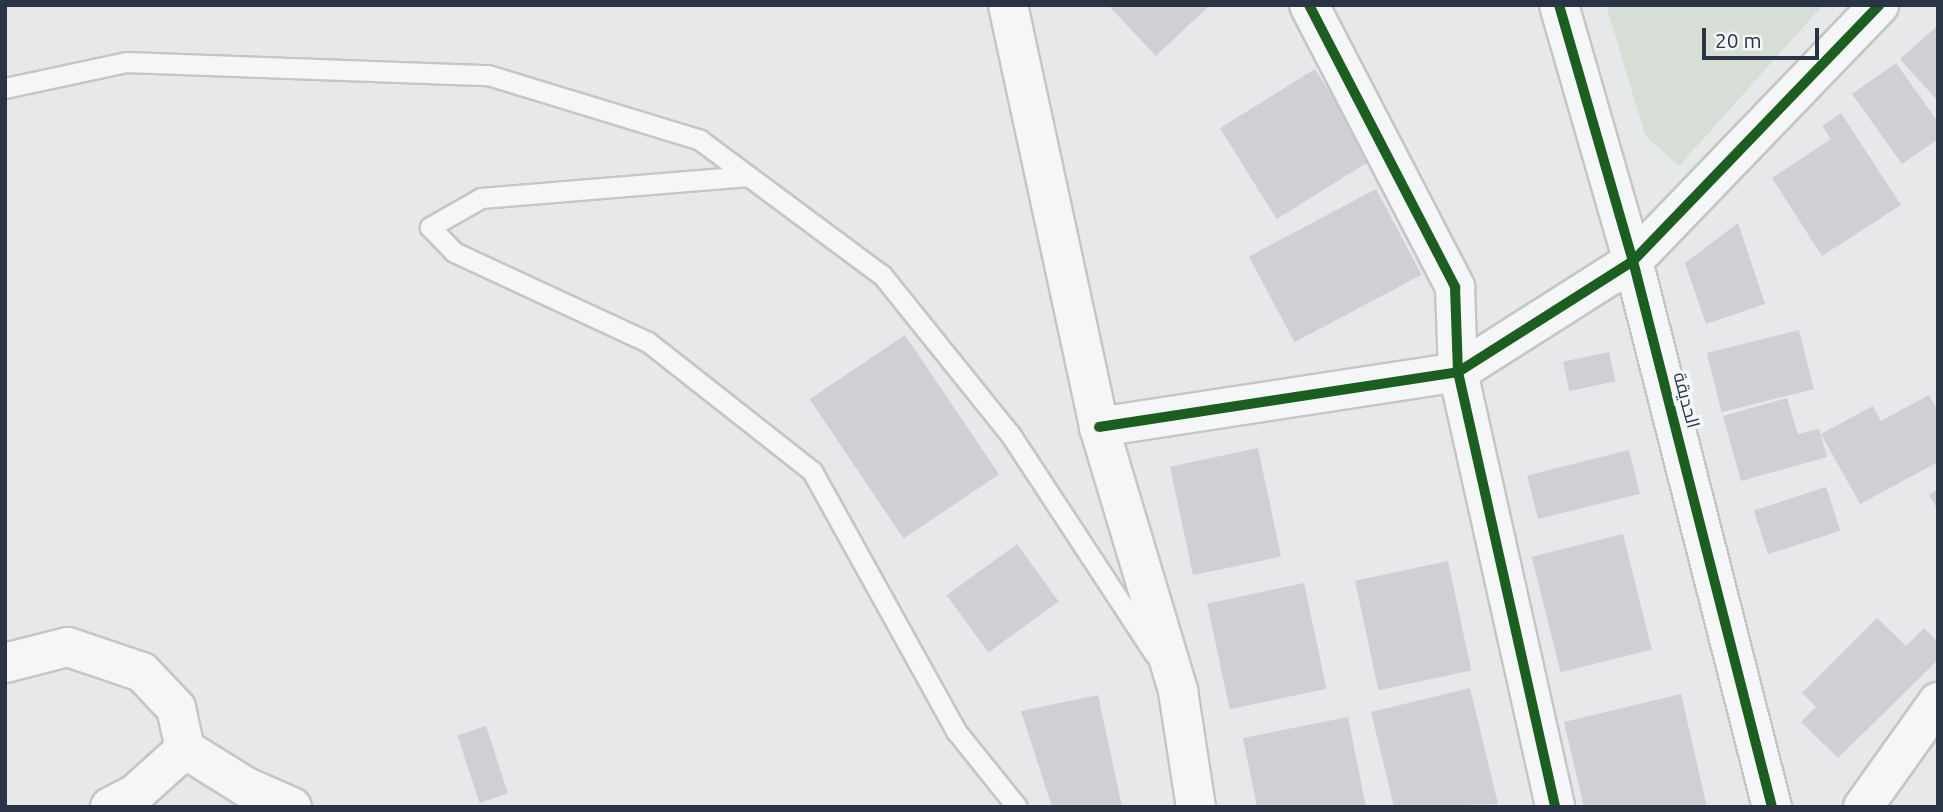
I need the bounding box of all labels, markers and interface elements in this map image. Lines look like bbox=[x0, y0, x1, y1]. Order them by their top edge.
scale bar bbox=[1705, 14, 1822, 58]
text: 20 m bbox=[1715, 28, 1762, 52]
street label: الحديقة bbox=[1669, 370, 1705, 430]

